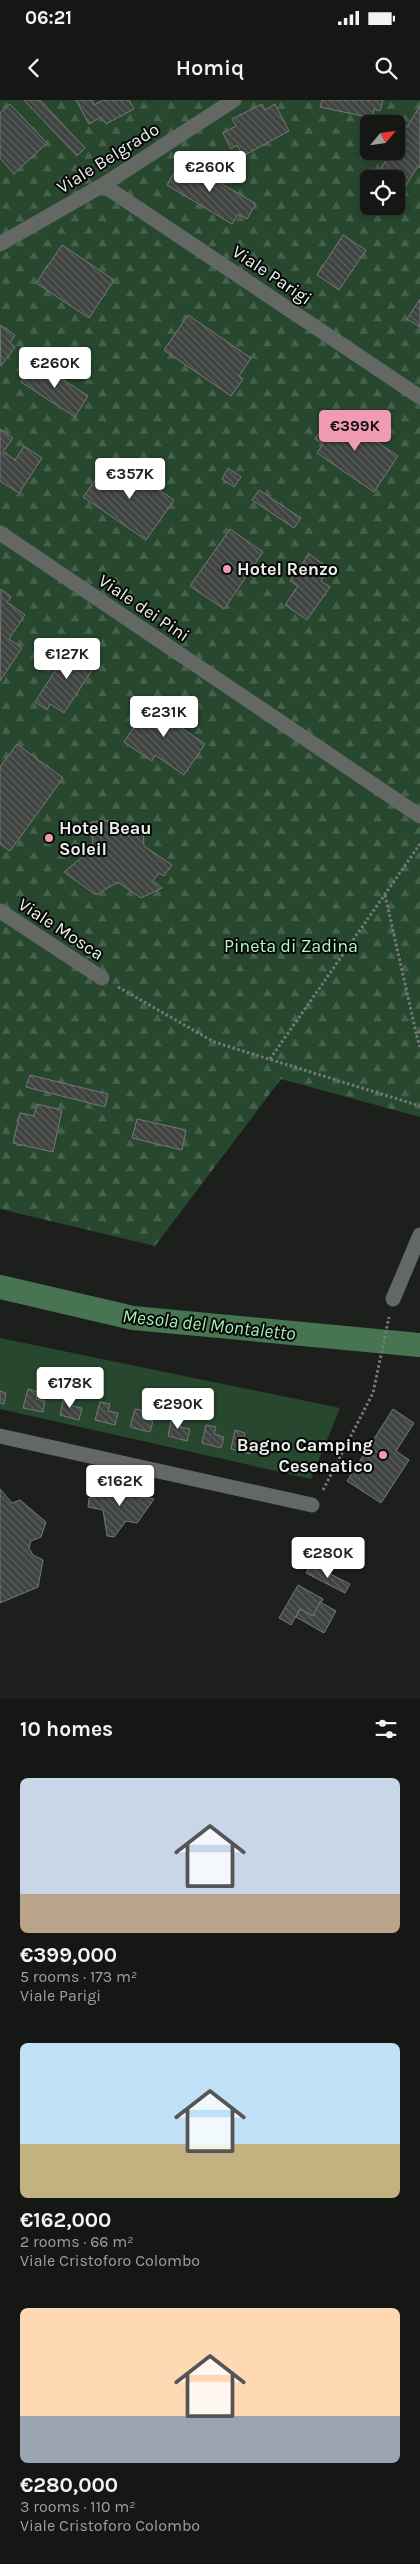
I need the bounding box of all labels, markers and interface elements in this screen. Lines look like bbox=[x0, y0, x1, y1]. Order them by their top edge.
text: 06:21 bbox=[25, 7, 72, 29]
icon: back bbox=[20, 54, 48, 82]
icon: search bbox=[372, 54, 400, 82]
text: Homiq bbox=[176, 55, 244, 81]
north arrow bbox=[360, 115, 405, 160]
map controls bbox=[360, 115, 405, 215]
street label: Viale Belgrado bbox=[53, 118, 163, 198]
pin: €260K bbox=[175, 151, 245, 193]
text: €260K bbox=[185, 157, 235, 176]
button: locate bbox=[360, 170, 405, 215]
street label: Viale Parigi bbox=[228, 240, 316, 310]
pin: €260K bbox=[20, 346, 90, 389]
text: €260K bbox=[30, 353, 80, 372]
pin: €399K bbox=[320, 410, 390, 452]
text: €399K bbox=[330, 416, 380, 435]
pin: €357K bbox=[95, 458, 165, 500]
text: €357K bbox=[106, 464, 154, 483]
place label: Hotel Renzo bbox=[237, 558, 338, 580]
marker: Hotel Renzo bbox=[221, 563, 233, 575]
street label: Viale dei Pini bbox=[94, 570, 194, 646]
pin: €127K bbox=[32, 638, 102, 680]
text: €127K bbox=[45, 644, 89, 663]
pin: €231K bbox=[129, 696, 199, 738]
text: €231K bbox=[141, 702, 187, 721]
place label: Hotel Beau Soleil bbox=[59, 817, 152, 860]
marker: Hotel Beau Soleil bbox=[43, 832, 55, 844]
street label: Viale Mosca bbox=[14, 893, 108, 965]
park label: Pineta di Zadina bbox=[224, 935, 358, 957]
water label: Mesola del Montaletto bbox=[121, 1305, 297, 1345]
pin: €178K bbox=[35, 1366, 105, 1409]
text: €178K bbox=[48, 1373, 92, 1392]
pin: €290K bbox=[143, 1388, 213, 1430]
text: €290K bbox=[153, 1394, 203, 1413]
place label: Bagno Camping Cesenatico bbox=[237, 1434, 374, 1477]
marker: Bagno Camping Cesenatico bbox=[377, 1449, 389, 1461]
pin: €162K bbox=[85, 1464, 155, 1507]
text: €162K bbox=[97, 1471, 143, 1490]
pin: €280K bbox=[293, 1536, 363, 1579]
text: €280K bbox=[303, 1543, 353, 1562]
icon: filters bbox=[372, 1715, 400, 1743]
text: 10 homes bbox=[20, 1717, 113, 1741]
icon: home bbox=[165, 1811, 255, 1901]
text: €399,000 bbox=[20, 1943, 117, 1967]
text: 5 rooms · 173 m² bbox=[20, 1967, 137, 1986]
text: Viale Parigi bbox=[20, 1986, 101, 2005]
icon: home bbox=[165, 2076, 255, 2166]
text: €162,000 bbox=[20, 2208, 111, 2232]
text: 2 rooms · 66 m² bbox=[20, 2232, 134, 2251]
text: Viale Cristoforo Colombo bbox=[20, 2251, 200, 2270]
icon: home bbox=[165, 2341, 255, 2431]
text: €280,000 bbox=[20, 2473, 118, 2497]
text: 3 rooms · 110 m² bbox=[20, 2497, 136, 2516]
text: Viale Cristoforo Colombo bbox=[20, 2516, 200, 2535]

